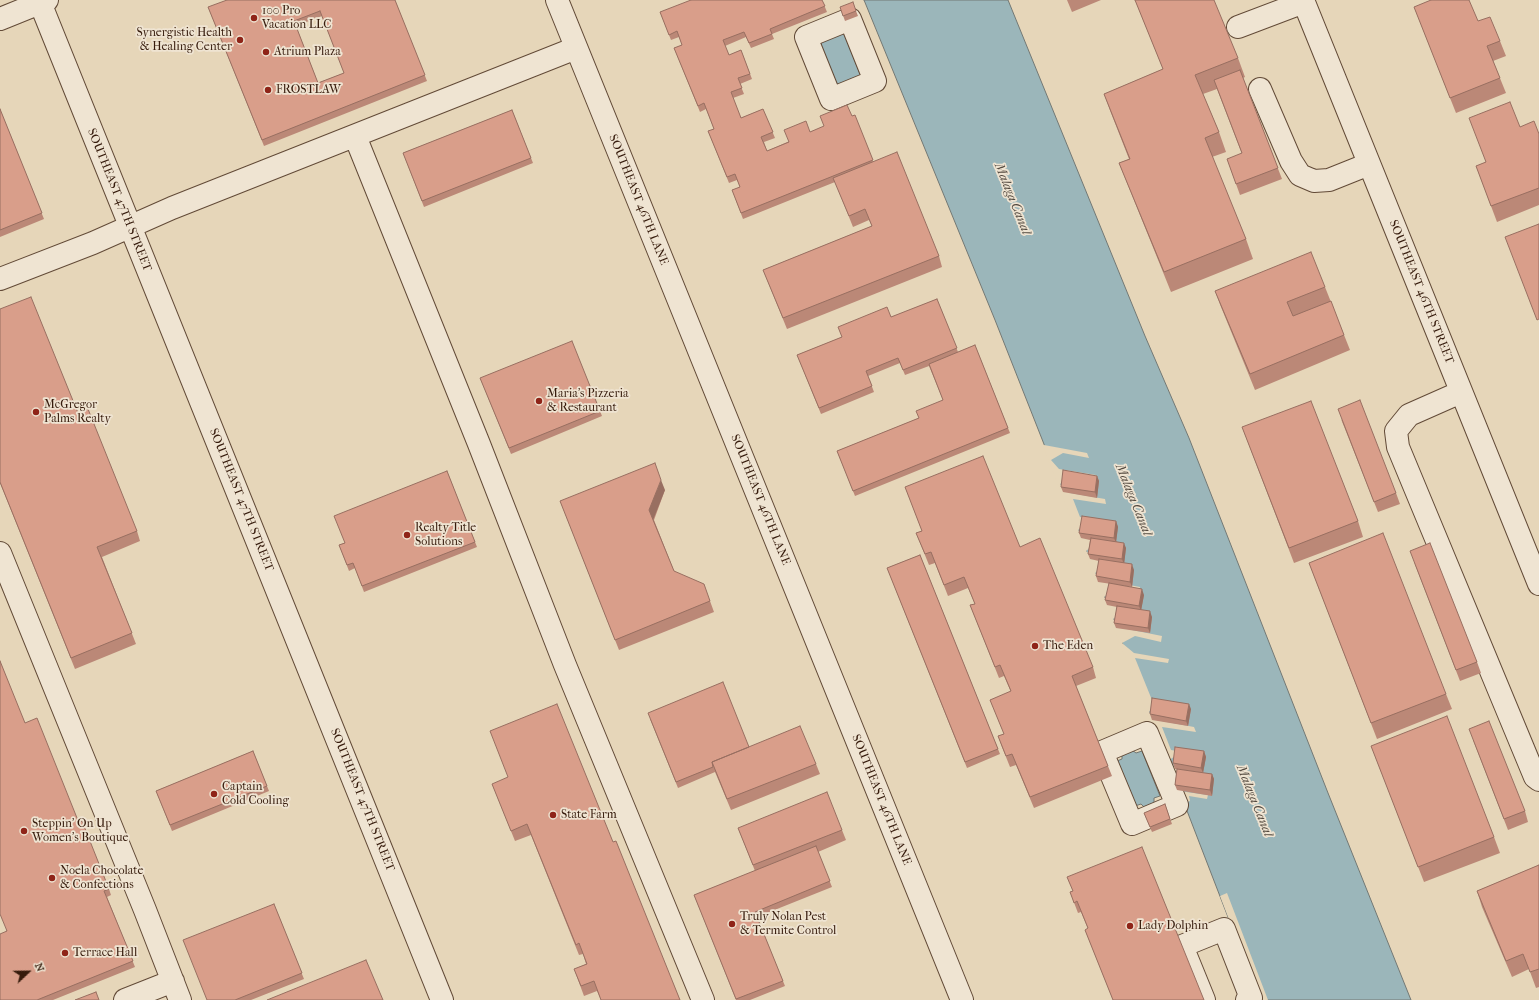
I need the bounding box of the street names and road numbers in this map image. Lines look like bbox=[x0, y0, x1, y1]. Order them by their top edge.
street label: SOUTHEAST 47TH STREET bbox=[84, 126, 154, 274]
street label: SOUTHEAST 46TH LANE bbox=[605, 133, 671, 267]
street label: SOUTHEAST 46TH STREET bbox=[1386, 218, 1456, 366]
street label: SOUTHEAST 47TH STREET bbox=[206, 426, 276, 574]
street label: SOUTHEAST 46TH LANE bbox=[727, 433, 793, 567]
street label: SOUTHEAST 47TH STREET bbox=[327, 726, 397, 874]
street label: SOUTHEAST 46TH LANE bbox=[848, 733, 914, 867]

